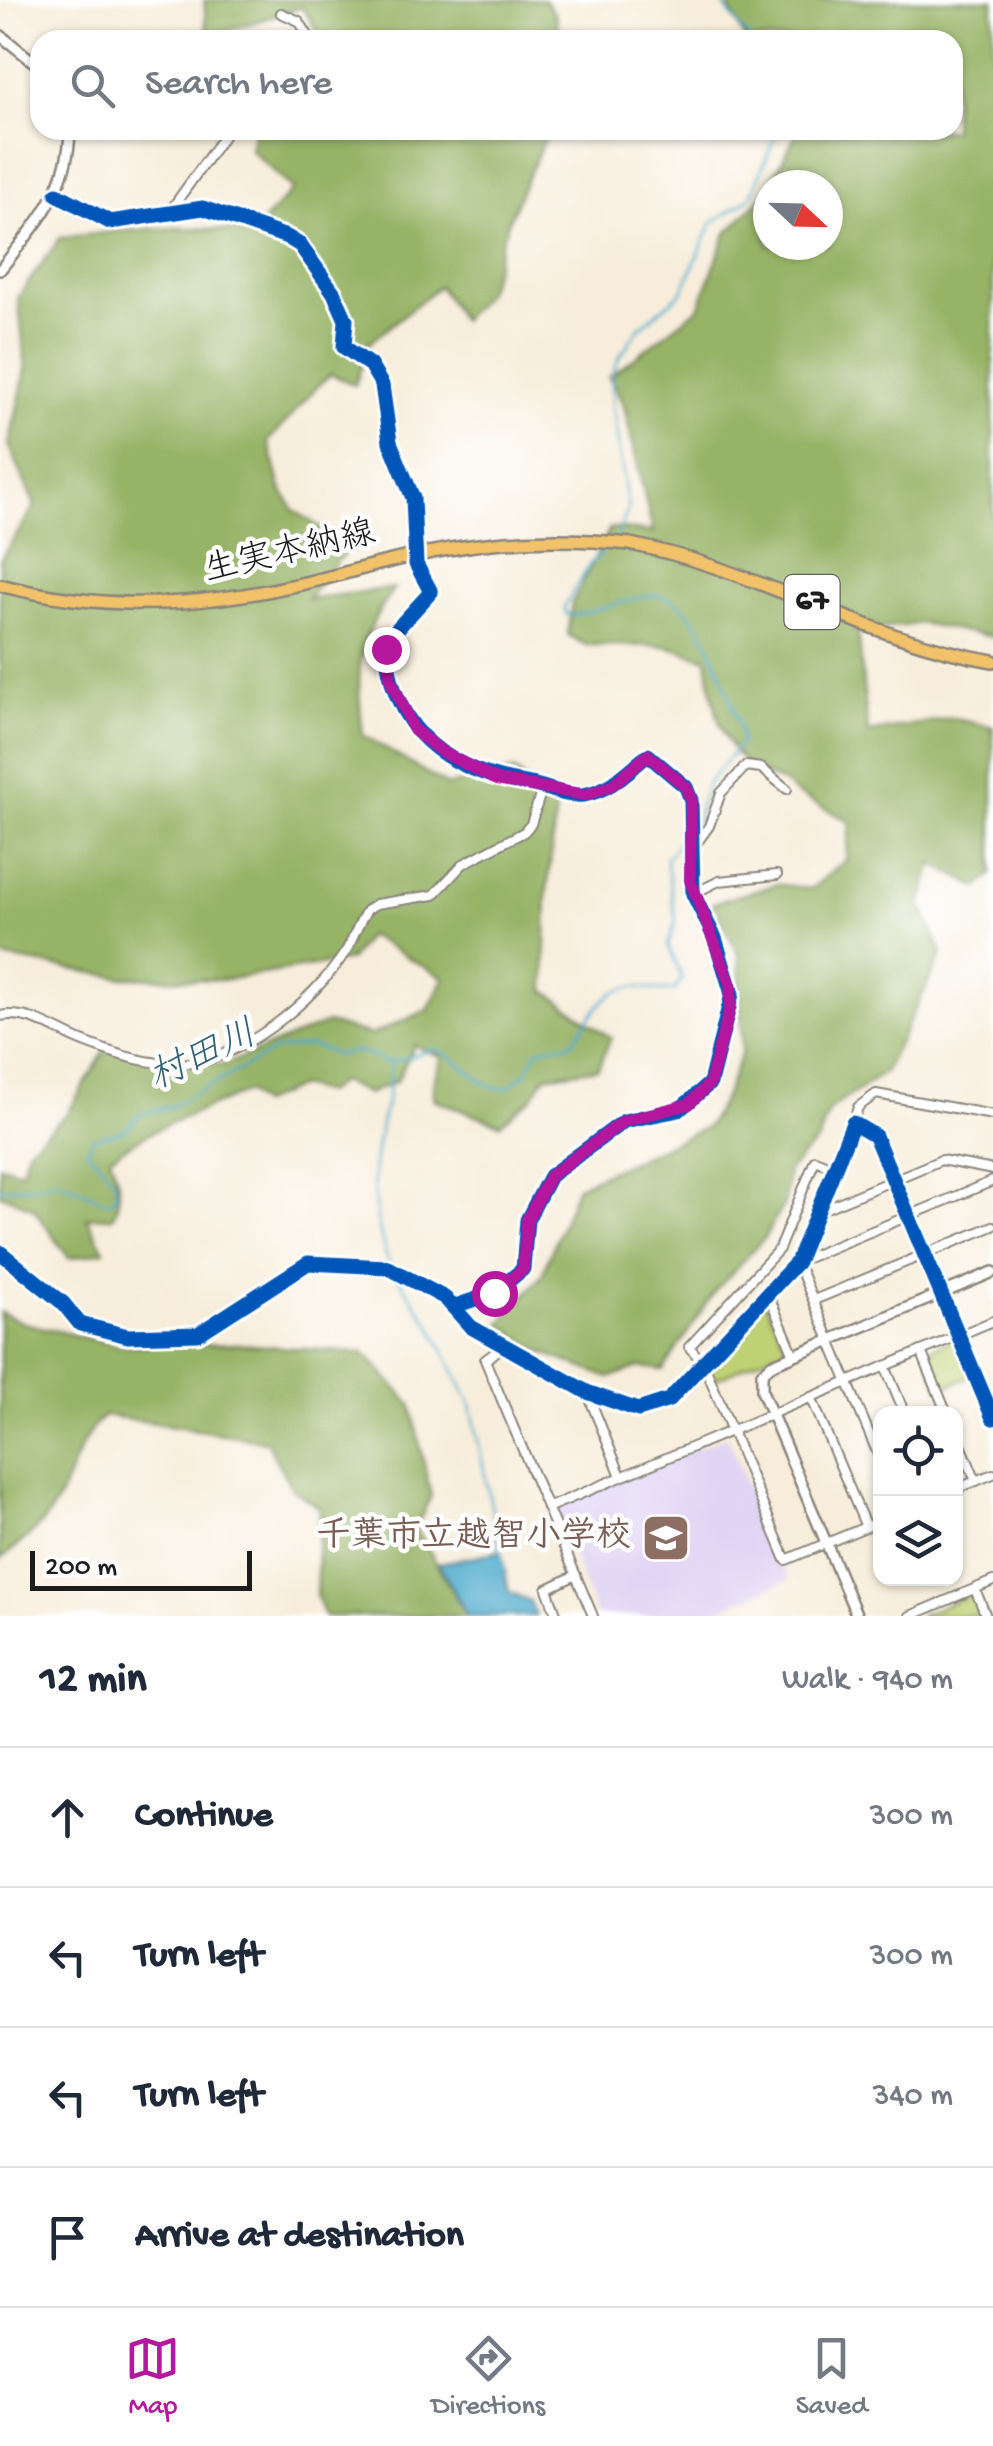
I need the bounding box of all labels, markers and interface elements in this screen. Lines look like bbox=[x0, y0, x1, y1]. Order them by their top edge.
search box bbox=[30, 30, 963, 140]
icon: search bbox=[65, 58, 120, 113]
text: Search here bbox=[145, 63, 332, 107]
north arrow bbox=[753, 170, 843, 260]
street label: 生実本納線 bbox=[200, 512, 380, 594]
road number: 67 bbox=[784, 575, 840, 629]
route end bbox=[364, 627, 410, 673]
water label: 村田川 bbox=[143, 1013, 265, 1102]
route start bbox=[472, 1271, 518, 1317]
map controls bbox=[873, 1406, 963, 1586]
button: locate bbox=[873, 1406, 963, 1496]
button: layers bbox=[873, 1496, 963, 1586]
school or university icon: 千葉市立越智小学校 bbox=[640, 1512, 692, 1564]
place label: 千葉市立越智小学校 bbox=[316, 1516, 631, 1559]
scale bar bbox=[30, 1546, 252, 1590]
text: 200 m bbox=[45, 1552, 117, 1585]
text: 12 min bbox=[40, 1657, 146, 1706]
text: Walk · 940 m bbox=[782, 1662, 953, 1700]
icon: ahead bbox=[40, 1790, 95, 1845]
text: Continue bbox=[135, 1795, 273, 1839]
text: 300 m bbox=[870, 1798, 953, 1836]
icon: left bbox=[40, 1930, 95, 1985]
text: Turn left bbox=[135, 1935, 263, 1979]
text: 300 m bbox=[870, 1938, 953, 1976]
icon: left bbox=[40, 2070, 95, 2125]
text: Turn left bbox=[135, 2075, 263, 2119]
text: 340 m bbox=[873, 2078, 953, 2116]
icon: arrive bbox=[40, 2210, 95, 2265]
text: Arrive at destination bbox=[135, 2215, 464, 2259]
tab: Map bbox=[125, 2331, 180, 2424]
tab: Directions bbox=[431, 2331, 545, 2424]
tab: Saved bbox=[796, 2331, 868, 2424]

